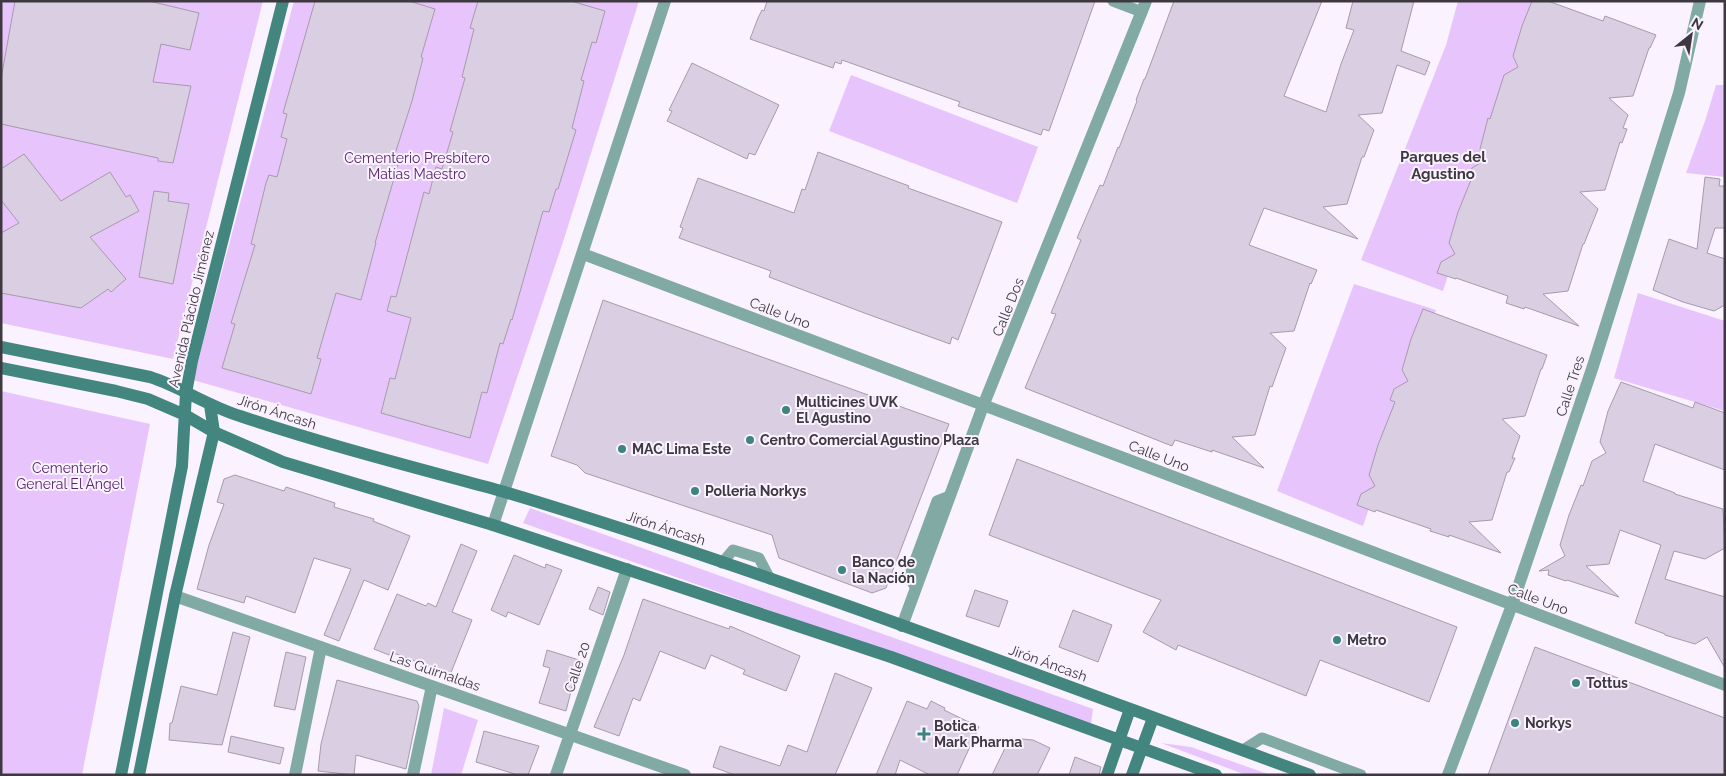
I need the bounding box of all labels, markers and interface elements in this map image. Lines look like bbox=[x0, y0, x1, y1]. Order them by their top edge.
north arrow bbox=[1666, 10, 1716, 60]
text: N bbox=[1689, 14, 1706, 33]
district label: Parques del Agustino bbox=[1400, 148, 1486, 183]
park label: Cementerio Presbítero Matías Maestro bbox=[344, 150, 490, 182]
street label: Avenida Plácido Jiménez bbox=[165, 229, 217, 389]
street label: Calle Dos bbox=[989, 275, 1027, 339]
street label: Calle Uno bbox=[747, 294, 813, 332]
street label: Calle Tres bbox=[1553, 353, 1587, 419]
street label: Jirón Áncash bbox=[236, 391, 319, 432]
place label: Multicines UVK El Agustino bbox=[796, 394, 899, 426]
marker: Multicines UVK El Agustino bbox=[780, 404, 792, 416]
place label: Centro Comercial Agustino Plaza bbox=[760, 432, 979, 448]
marker: Centro Comercial Agustino Plaza bbox=[744, 434, 756, 446]
street label: Calle Uno bbox=[1126, 437, 1192, 475]
place label: MAC Lima Este bbox=[632, 441, 732, 457]
marker: MAC Lima Este bbox=[616, 443, 628, 455]
park label: Cementerio General El Ángel bbox=[16, 460, 124, 492]
place label: Polleria Norkys bbox=[705, 483, 806, 499]
marker: Polleria Norkys bbox=[689, 485, 701, 497]
street label: Jirón Áncash bbox=[625, 507, 708, 548]
place label: Banco de la Nación bbox=[852, 554, 916, 586]
marker: Banco de la Nación bbox=[836, 564, 848, 576]
street label: Calle Uno bbox=[1505, 580, 1571, 618]
place label: Metro bbox=[1347, 632, 1387, 648]
marker: Metro bbox=[1331, 634, 1343, 646]
street label: Calle 20 bbox=[561, 640, 593, 694]
street label: Jirón Áncash bbox=[1007, 641, 1090, 685]
street label: Las Guirnaldas bbox=[387, 648, 483, 694]
place label: Tottus bbox=[1586, 675, 1628, 691]
marker: Tottus bbox=[1570, 677, 1582, 689]
place label: Norkys bbox=[1525, 715, 1572, 731]
marker: Norkys bbox=[1509, 717, 1521, 729]
place label: Botica Mark Pharma bbox=[934, 718, 1022, 750]
marker: Botica Mark Pharma bbox=[918, 728, 930, 740]

